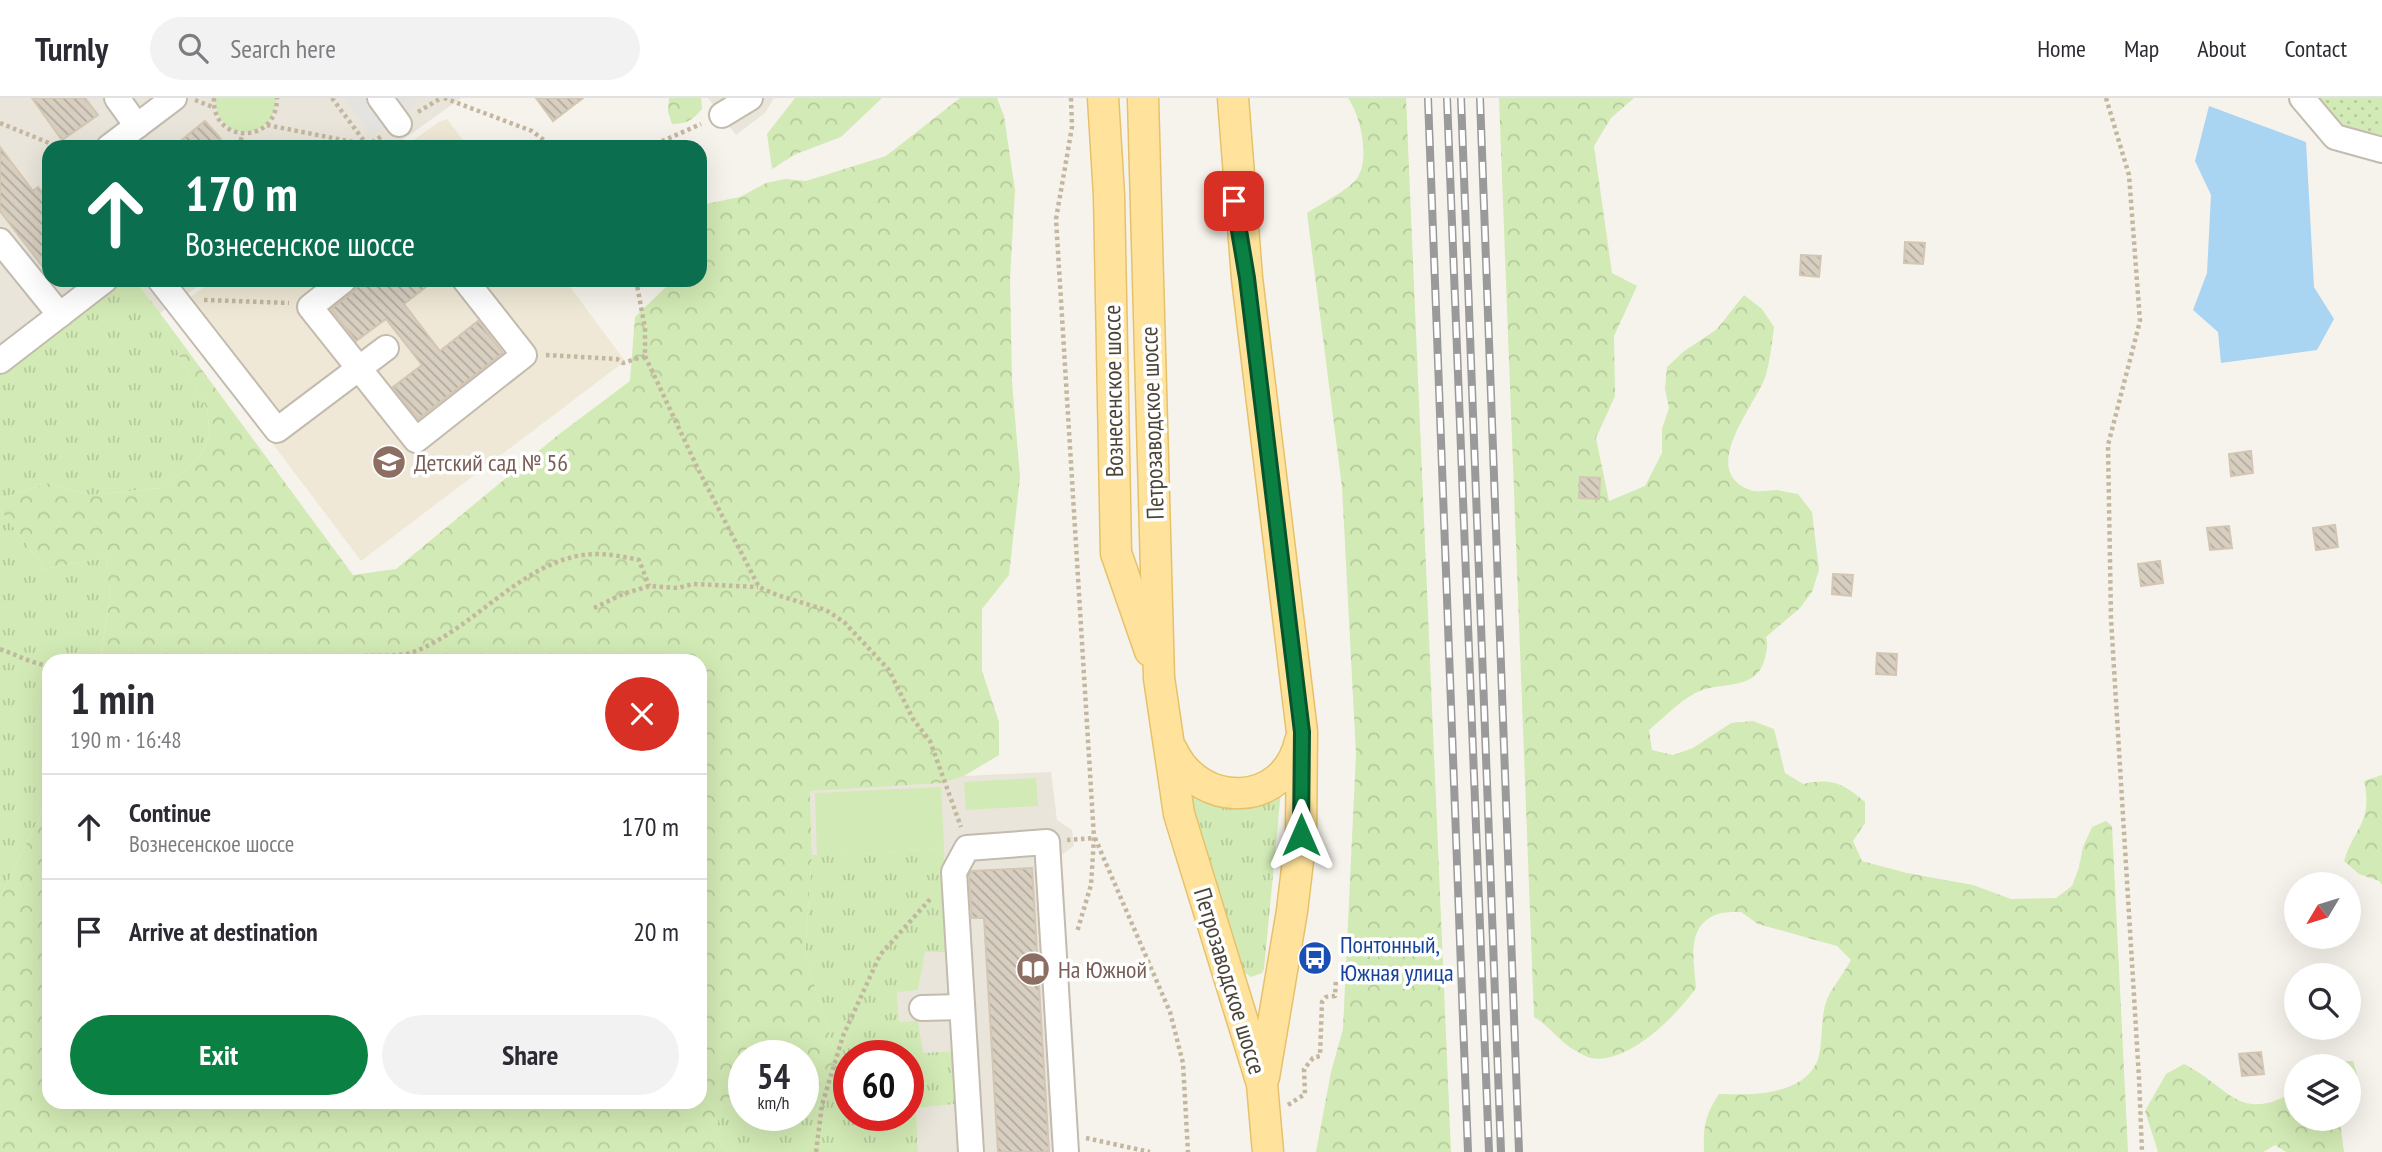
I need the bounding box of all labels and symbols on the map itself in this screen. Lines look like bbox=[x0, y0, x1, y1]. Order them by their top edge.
pin bbox=[1204, 171, 1264, 231]
street label: Вознесенское шоссе bbox=[1096, 304, 1130, 478]
street label: Петрозаводское шоссе bbox=[1133, 326, 1171, 520]
school or university icon: Детский сад № 56 bbox=[370, 443, 408, 481]
place label: Детский сад № 56 bbox=[414, 447, 568, 478]
position arrow bbox=[1264, 798, 1338, 872]
north arrow bbox=[2284, 872, 2361, 948]
street label: Петрозаводское шоссе bbox=[1187, 884, 1273, 1078]
place label: Понтонный, Южная улица bbox=[1340, 929, 1454, 988]
bus stop icon: Понтонный, Южная улица bbox=[1296, 939, 1334, 977]
library icon: На Южной bbox=[1014, 950, 1052, 988]
place label: На Южной bbox=[1058, 954, 1147, 985]
speed limit sign: 60 bbox=[833, 1040, 924, 1131]

